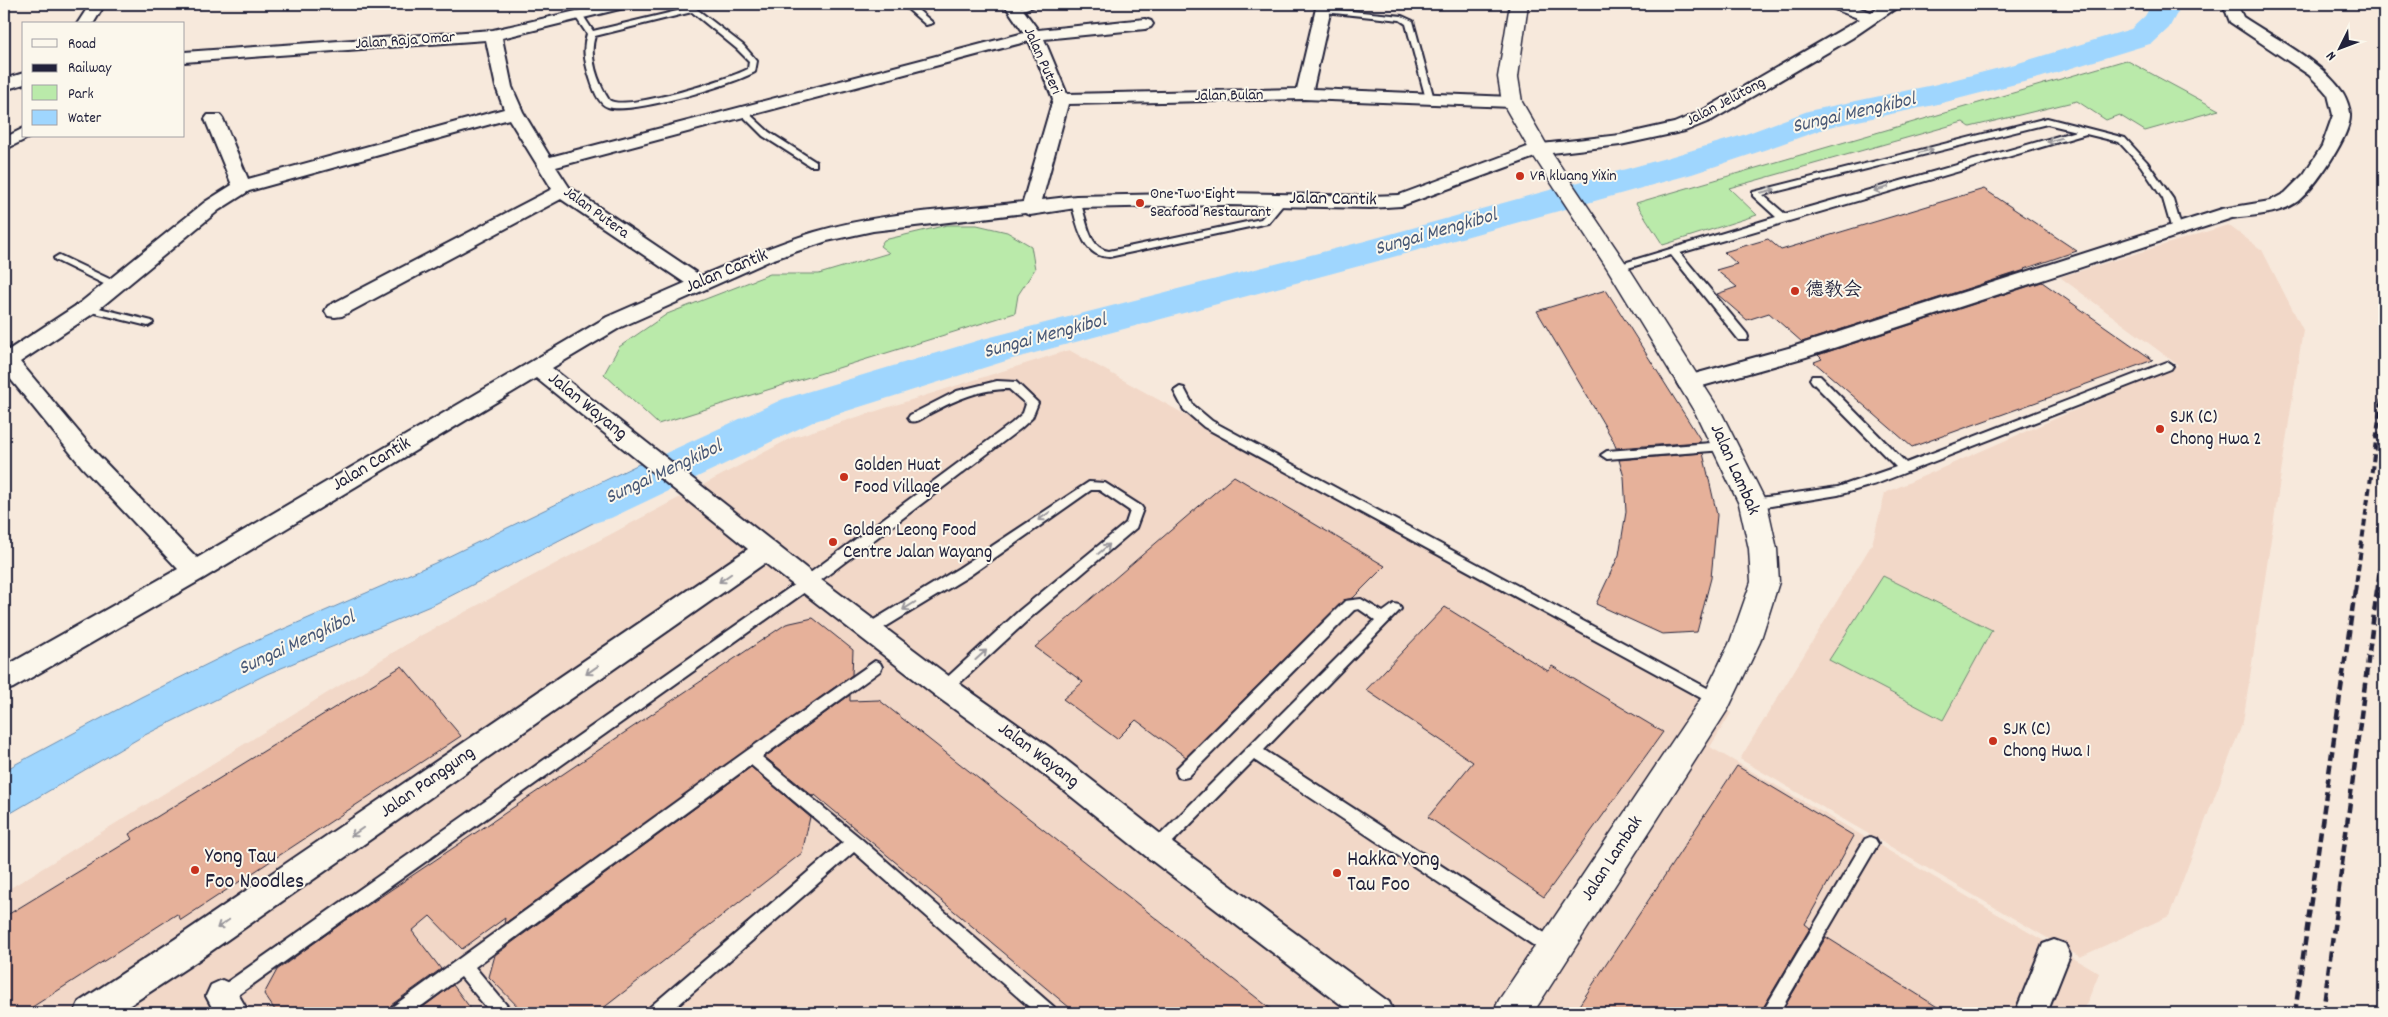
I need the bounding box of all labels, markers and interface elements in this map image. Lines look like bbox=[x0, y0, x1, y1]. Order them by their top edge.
legend bbox=[22, 22, 185, 138]
north arrow bbox=[2316, 22, 2366, 72]
street label: Jalan Puteri bbox=[1017, 24, 1067, 98]
street label: Jalan Raja Omar bbox=[354, 26, 456, 56]
text: Road bbox=[68, 34, 96, 56]
text: N bbox=[2322, 46, 2342, 65]
text: Railway bbox=[68, 58, 112, 80]
street label: Jalan Jelutong bbox=[1682, 71, 1770, 133]
text: Park bbox=[68, 84, 94, 106]
street label: Jalan Bulan bbox=[1194, 84, 1264, 108]
water label: Sungai Mengkibol bbox=[1790, 86, 1921, 142]
text: Water bbox=[68, 108, 102, 130]
one-way arrow bbox=[2047, 135, 2063, 145]
one-way arrow bbox=[1917, 146, 1933, 155]
place label: VR kluang YiXin bbox=[1530, 165, 1617, 188]
marker: VR kluang YiXin bbox=[1514, 170, 1526, 182]
street label: Jalan Putera bbox=[558, 181, 634, 245]
place label: One Two Eight Seafood Restaurant bbox=[1150, 183, 1271, 224]
one-way arrow bbox=[1759, 185, 1775, 195]
one-way arrow bbox=[1874, 185, 1890, 195]
street label: Jalan Cantik bbox=[1289, 186, 1377, 214]
marker: One Two Eight Seafood Restaurant bbox=[1134, 197, 1146, 209]
water label: Sungai Mengkibol bbox=[1372, 202, 1502, 264]
street label: Jalan Cantik bbox=[681, 242, 773, 302]
place label: 德教会 bbox=[1805, 278, 1862, 305]
marker: 德教会 bbox=[1789, 285, 1801, 297]
water label: Sungai Mengkibol bbox=[981, 307, 1112, 367]
street label: Jalan Wayang bbox=[541, 366, 633, 448]
place label: SJK (C) Chong Hwa 2 bbox=[2170, 405, 2262, 454]
street label: Jalan Lambak bbox=[1702, 420, 1766, 520]
marker: SJK (C) Chong Hwa 2 bbox=[2154, 423, 2166, 435]
street label: Jalan Cantik bbox=[327, 431, 417, 499]
water label: Sungai Mengkibol bbox=[601, 433, 729, 512]
place label: Golden Huat Food Village bbox=[854, 453, 941, 502]
marker: Golden Huat Food Village bbox=[838, 471, 850, 483]
one-way arrow bbox=[1038, 511, 1052, 521]
place label: Golden Leong Food Centre Jalan Wayang bbox=[843, 518, 992, 567]
marker: Golden Leong Food Centre Jalan Wayang bbox=[827, 536, 839, 548]
one-way arrow bbox=[1097, 543, 1110, 554]
one-way arrow bbox=[718, 573, 732, 583]
one-way arrow bbox=[902, 601, 916, 611]
water label: Sungai Mengkibol bbox=[234, 604, 362, 683]
one-way arrow bbox=[974, 649, 987, 661]
one-way arrow bbox=[585, 665, 599, 675]
street label: Jalan Wayang bbox=[992, 716, 1084, 796]
place label: SJK (C) Chong Hwa 1 bbox=[2003, 717, 2090, 766]
marker: SJK (C) Chong Hwa 1 bbox=[1987, 735, 1999, 747]
street label: Jalan Panggung bbox=[375, 740, 481, 826]
street label: Jalan Lambak bbox=[1575, 811, 1651, 907]
one-way arrow bbox=[350, 827, 364, 837]
place label: Yong Tau Foo Noodles bbox=[205, 842, 304, 898]
place label: Hakka Yong Tau Foo bbox=[1347, 845, 1440, 901]
marker: Yong Tau Foo Noodles bbox=[189, 864, 201, 876]
marker: Hakka Yong Tau Foo bbox=[1331, 867, 1343, 879]
one-way arrow bbox=[216, 919, 230, 929]

